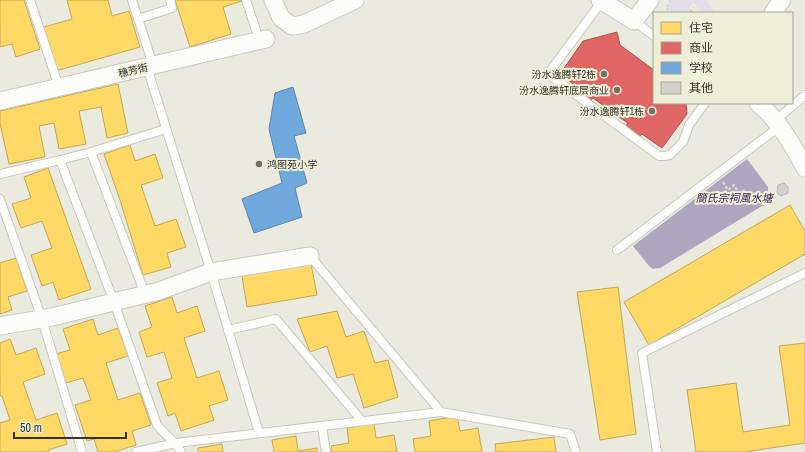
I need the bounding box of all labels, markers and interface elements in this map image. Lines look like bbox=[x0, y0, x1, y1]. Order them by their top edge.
legend bbox=[653, 12, 793, 104]
text: 住宅 bbox=[689, 20, 713, 36]
text: 商业 bbox=[689, 40, 713, 56]
text: 学校 bbox=[689, 60, 713, 76]
street label: 穗芳街 bbox=[117, 61, 149, 80]
place label: 汾水逸腾轩2栋 bbox=[531, 68, 596, 81]
marker: 汾水逸腾轩2栋 bbox=[599, 69, 609, 79]
text: 其他 bbox=[689, 80, 713, 96]
place label: 汾水逸腾轩底层商业 bbox=[519, 84, 609, 97]
marker: 汾水逸腾轩底层商业 bbox=[612, 85, 622, 95]
place label: 汾水逸腾轩1栋 bbox=[579, 105, 644, 118]
marker: 汾水逸腾轩1栋 bbox=[647, 106, 657, 116]
place label: 鸿图苑小学 bbox=[267, 158, 317, 171]
marker: 鸿图苑小学 bbox=[254, 159, 264, 169]
water label: 簡氏宗祠風水塘 bbox=[696, 191, 774, 205]
scale bar bbox=[14, 414, 126, 440]
text: 50 m bbox=[20, 420, 42, 436]

